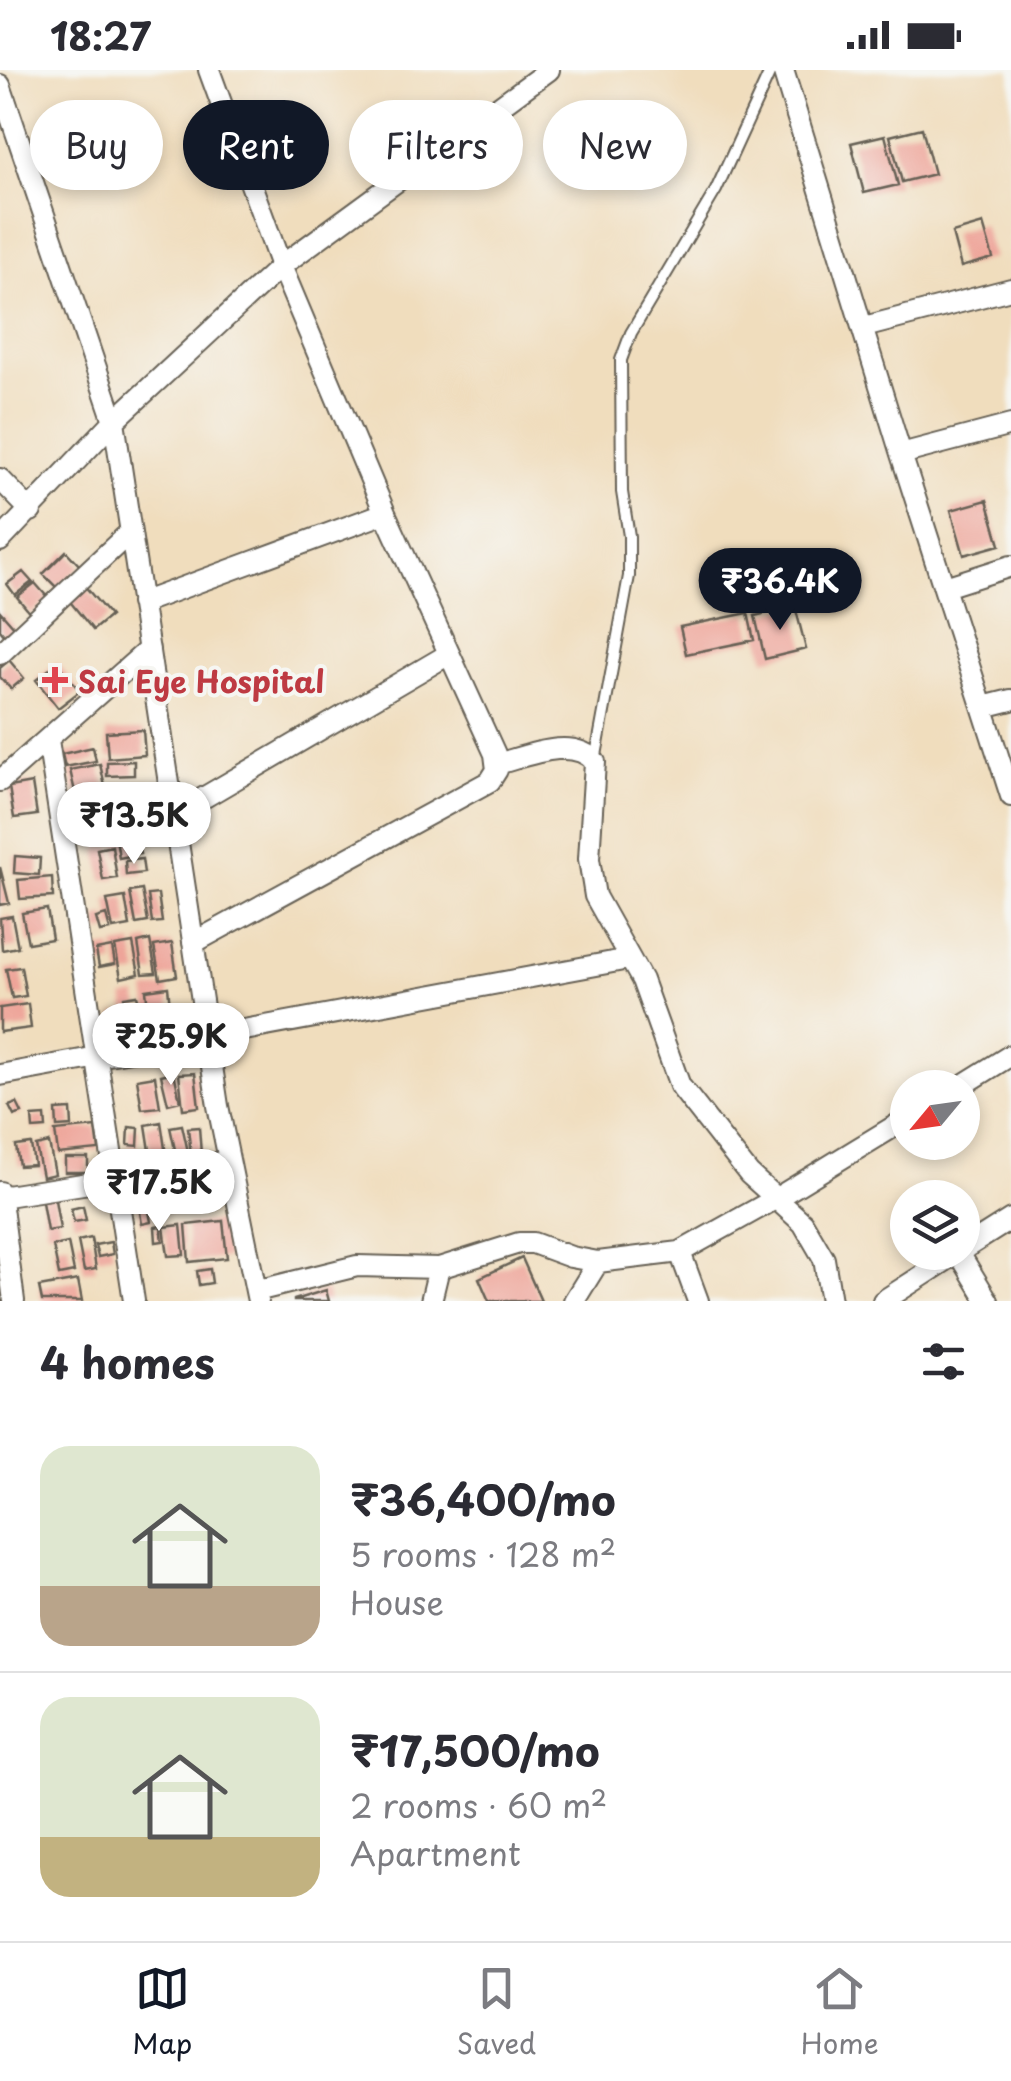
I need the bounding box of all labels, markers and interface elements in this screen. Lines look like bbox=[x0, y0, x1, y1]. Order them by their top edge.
text: 18:27 bbox=[50, 7, 151, 64]
chip: Buy bbox=[30, 100, 163, 190]
chip: Rent bbox=[183, 100, 329, 190]
chip: Filters bbox=[349, 100, 523, 190]
chip: New bbox=[543, 100, 687, 190]
pin: ₹36.4K bbox=[699, 548, 861, 633]
text: ₹36.4K bbox=[721, 556, 839, 604]
place label: Sai Eye Hospital bbox=[78, 658, 325, 703]
marker: Sai Eye Hospital bbox=[42, 667, 68, 693]
pin: ₹13.5K bbox=[53, 782, 215, 867]
text: ₹13.5K bbox=[79, 790, 189, 838]
pin: ₹25.9K bbox=[90, 1003, 252, 1088]
text: ₹25.9K bbox=[114, 1011, 228, 1059]
north arrow bbox=[890, 1070, 980, 1160]
map controls bbox=[890, 1070, 980, 1270]
pin: ₹17.5K bbox=[78, 1149, 240, 1234]
text: ₹17.5K bbox=[106, 1157, 212, 1205]
button: layers bbox=[890, 1180, 980, 1270]
text: 4 homes bbox=[40, 1330, 215, 1393]
icon: filters bbox=[916, 1334, 971, 1389]
text: ₹36,400/mo bbox=[350, 1467, 616, 1530]
icon: home bbox=[120, 1486, 240, 1606]
text: 5 rooms · 128 m² bbox=[350, 1530, 616, 1578]
text: House bbox=[350, 1578, 444, 1626]
text: ₹17,500/mo bbox=[350, 1718, 600, 1781]
icon: home bbox=[120, 1737, 240, 1857]
text: 2 rooms · 60 m² bbox=[350, 1781, 607, 1829]
text: Apartment bbox=[350, 1829, 521, 1877]
tab: Map bbox=[132, 1961, 192, 2064]
tab: Saved bbox=[457, 1961, 536, 2064]
tab: Home bbox=[801, 1961, 879, 2064]

